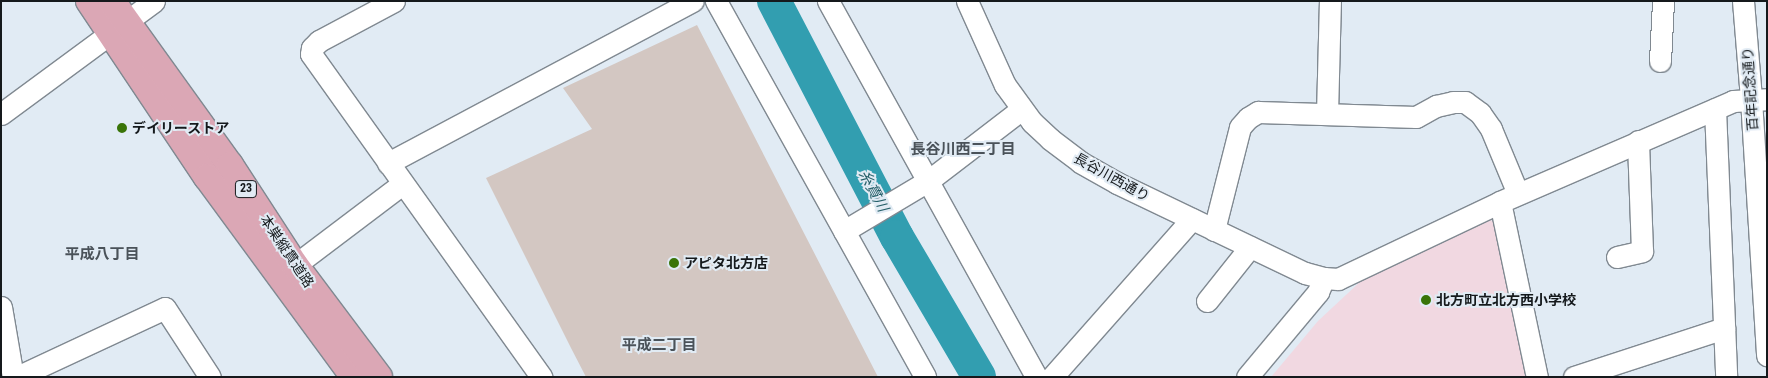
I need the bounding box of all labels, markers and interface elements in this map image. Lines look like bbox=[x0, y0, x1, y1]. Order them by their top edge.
street label: 百年記念通り bbox=[1739, 47, 1761, 131]
place label: デイリーストア bbox=[132, 120, 230, 136]
marker: デイリーストア bbox=[116, 122, 128, 134]
district label: 長谷川西二丁目 bbox=[911, 141, 1015, 159]
street label: 長谷川西通り bbox=[1071, 149, 1153, 205]
water label: 糸貫川 bbox=[854, 167, 892, 215]
road number: 23 bbox=[235, 180, 257, 198]
street label: 本巣縦貫道路 bbox=[257, 211, 317, 291]
district label: 平成八丁目 bbox=[65, 246, 139, 264]
place label: アピタ北方店 bbox=[684, 255, 768, 271]
marker: アピタ北方店 bbox=[668, 257, 680, 269]
place label: 北方町立北方西小学校 bbox=[1436, 292, 1576, 308]
marker: 北方町立北方西小学校 bbox=[1420, 294, 1432, 306]
district label: 平成二丁目 bbox=[622, 337, 696, 355]

